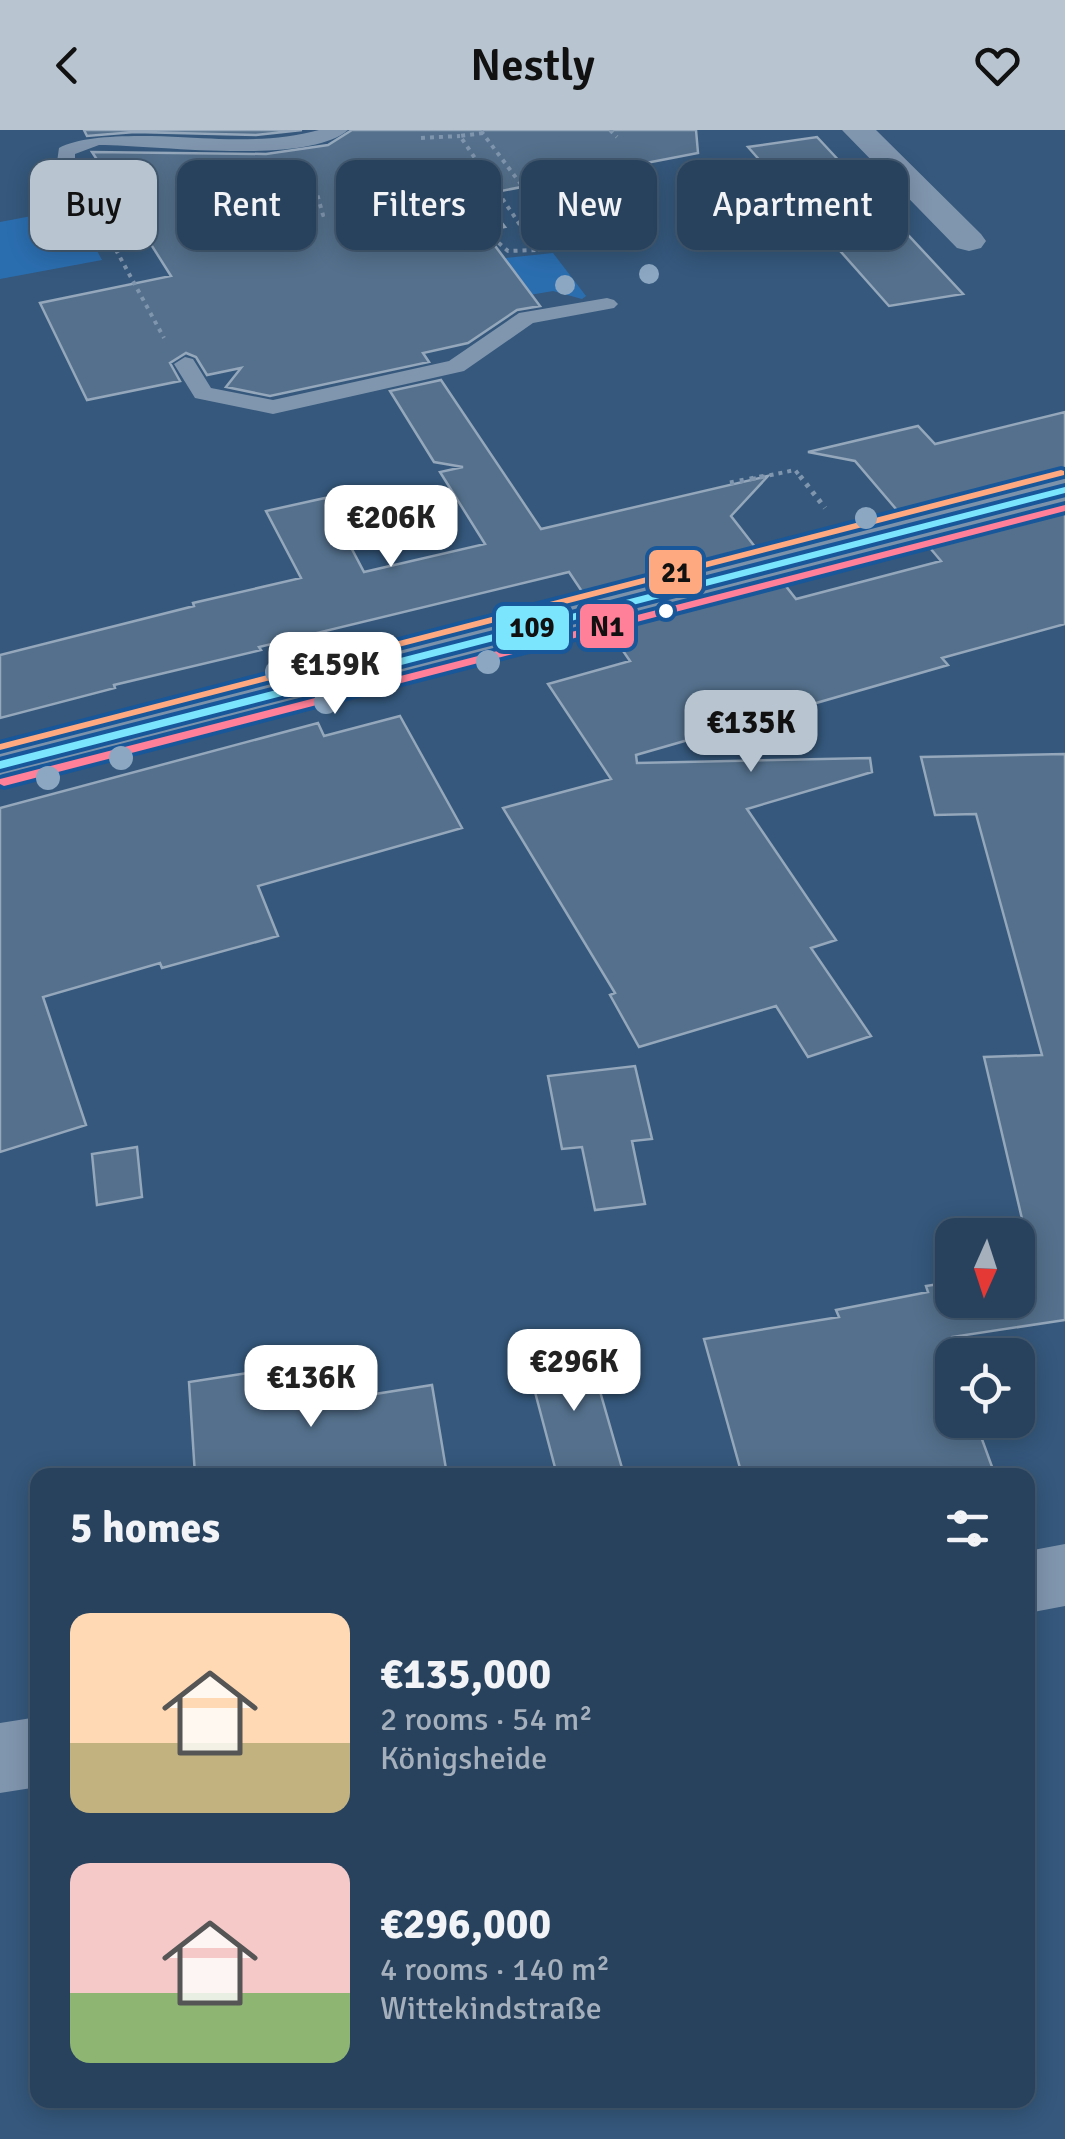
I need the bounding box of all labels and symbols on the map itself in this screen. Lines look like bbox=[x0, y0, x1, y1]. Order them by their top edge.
pin: €206K bbox=[321, 485, 461, 570]
line badge: 21 bbox=[647, 548, 704, 596]
text: 21 bbox=[661, 556, 691, 590]
unlabelled marker bbox=[656, 601, 676, 621]
line badge: N1 bbox=[578, 602, 636, 650]
line badge: 109 bbox=[494, 604, 571, 652]
text: N1 bbox=[590, 610, 624, 644]
text: 109 bbox=[509, 611, 555, 645]
pin: €159K bbox=[265, 632, 405, 717]
pin: €135K bbox=[681, 690, 821, 775]
north arrow bbox=[935, 1218, 1035, 1318]
pin: €296K bbox=[504, 1329, 644, 1414]
pin: €136K bbox=[241, 1345, 381, 1430]

